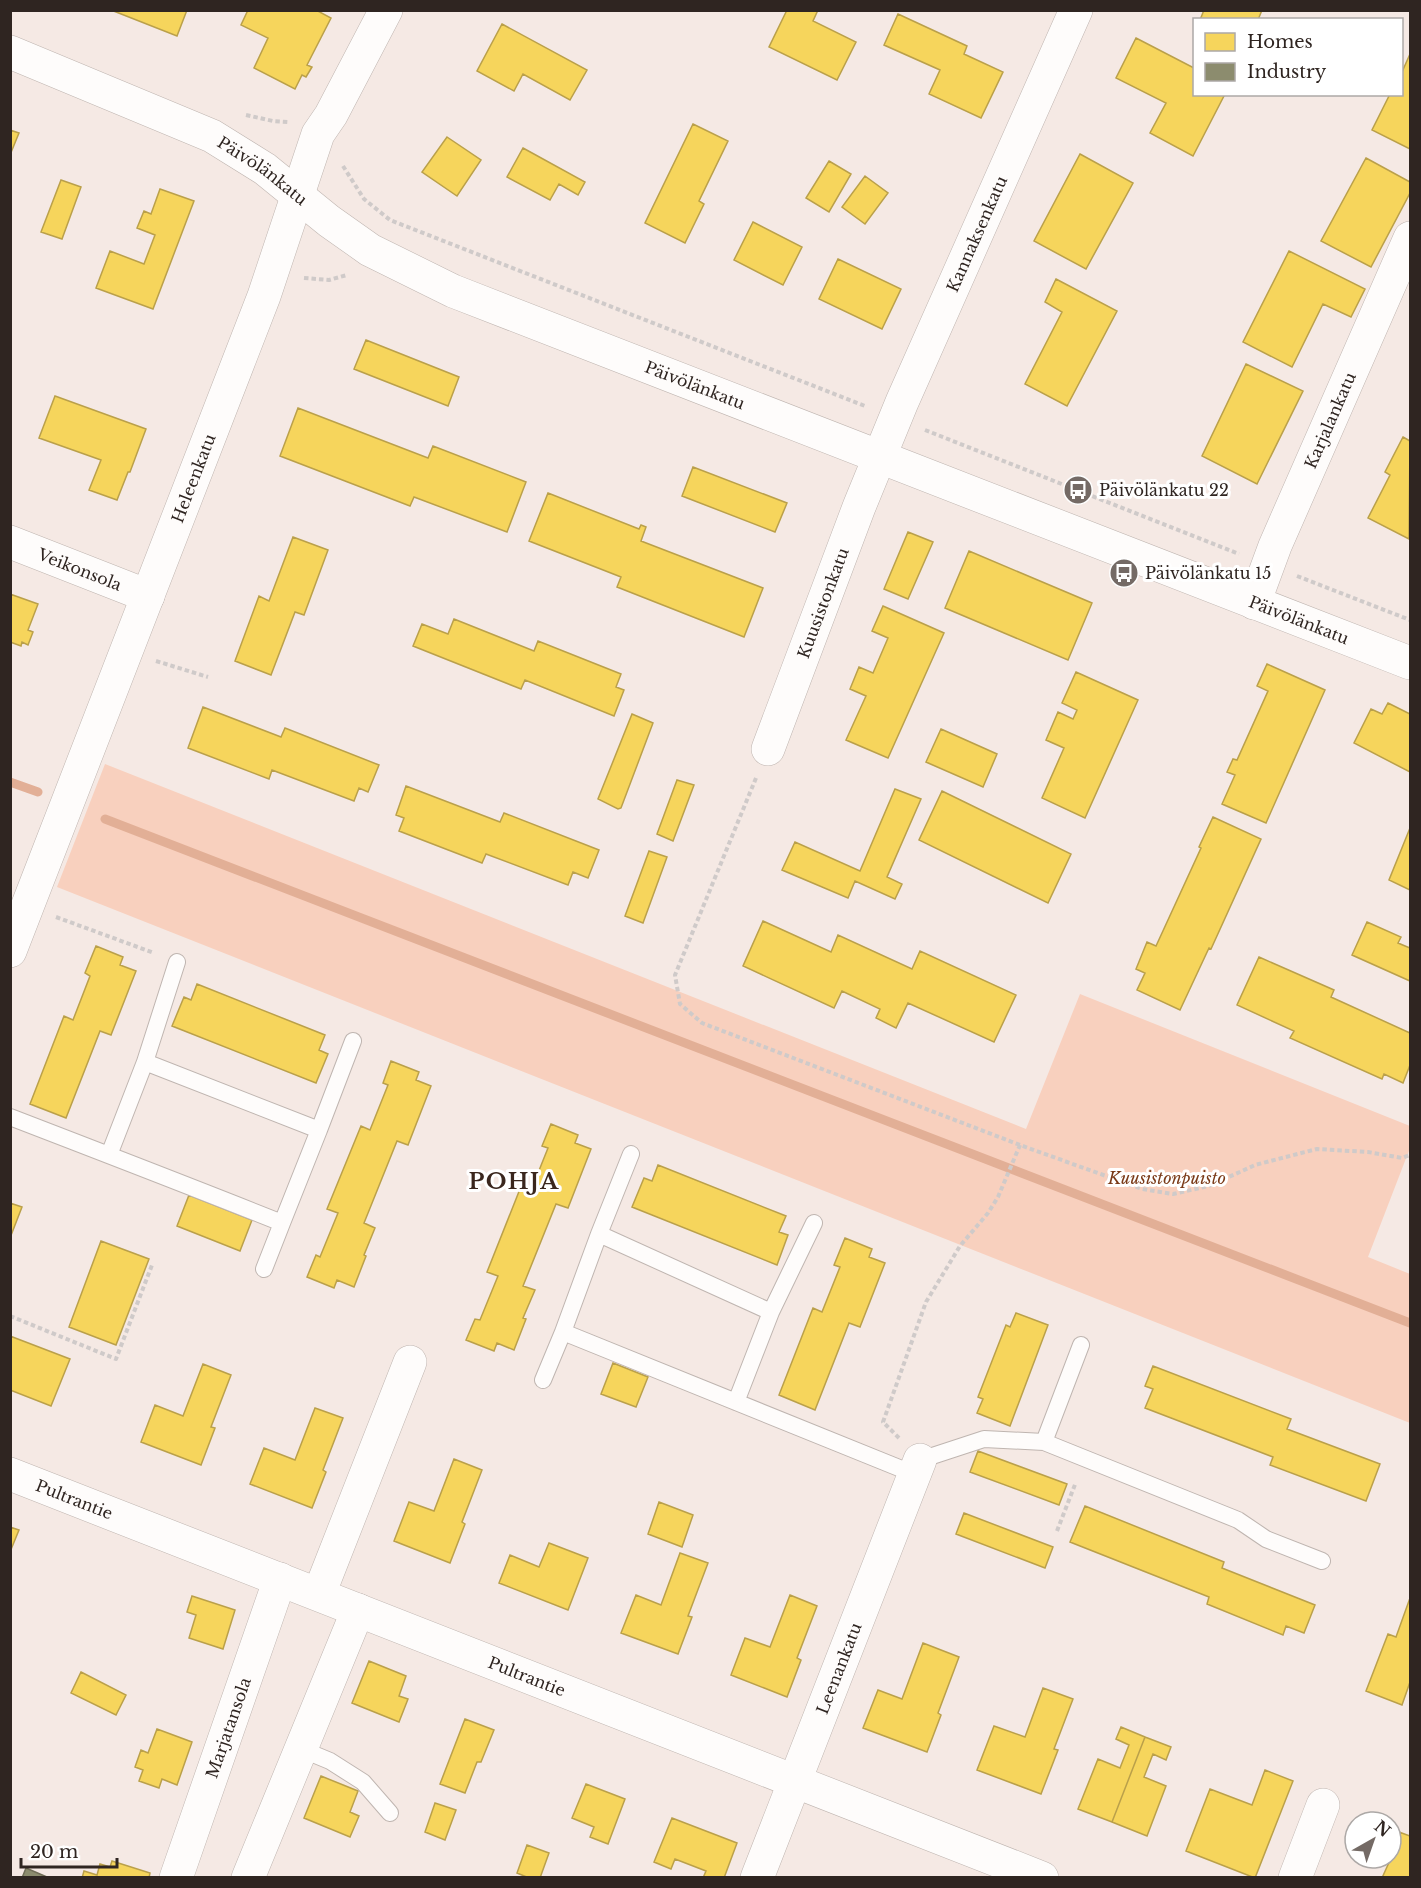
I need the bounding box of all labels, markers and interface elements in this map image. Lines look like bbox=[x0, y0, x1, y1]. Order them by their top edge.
legend bbox=[1193, 18, 1403, 96]
text: Homes bbox=[1247, 31, 1313, 53]
text: Industry bbox=[1247, 61, 1327, 83]
street label: Päivölänkatu bbox=[214, 132, 312, 209]
street label: Kannaksenkatu bbox=[942, 172, 1011, 295]
street label: Päivölänkatu bbox=[642, 357, 748, 414]
street label: Karjalankatu bbox=[1300, 369, 1360, 472]
street label: Heleenkatu bbox=[167, 431, 220, 526]
bus stop icon: Päivölänkatu 22 bbox=[1062, 474, 1094, 506]
place label: Päivölänkatu 22 bbox=[1099, 480, 1229, 500]
street label: Veikonsola bbox=[34, 544, 125, 595]
street label: Kuusistonkatu bbox=[793, 545, 853, 661]
bus stop icon: Päivölänkatu 15 bbox=[1108, 557, 1140, 589]
place label: Päivölänkatu 15 bbox=[1145, 563, 1271, 583]
street label: Päivölänkatu bbox=[1246, 591, 1352, 648]
district label: POHJA bbox=[468, 1168, 560, 1195]
park label: Kuusistonpuisto bbox=[1107, 1168, 1226, 1188]
street label: Pultrantie bbox=[33, 1475, 116, 1523]
street label: Leenankatu bbox=[812, 1620, 866, 1717]
street label: Pultrantie bbox=[485, 1652, 568, 1700]
street label: Marjatansola bbox=[201, 1675, 255, 1781]
north arrow bbox=[1343, 1810, 1403, 1870]
text: N bbox=[1370, 1816, 1395, 1841]
scale bar bbox=[21, 1831, 117, 1869]
text: 20 m bbox=[30, 1841, 78, 1863]

